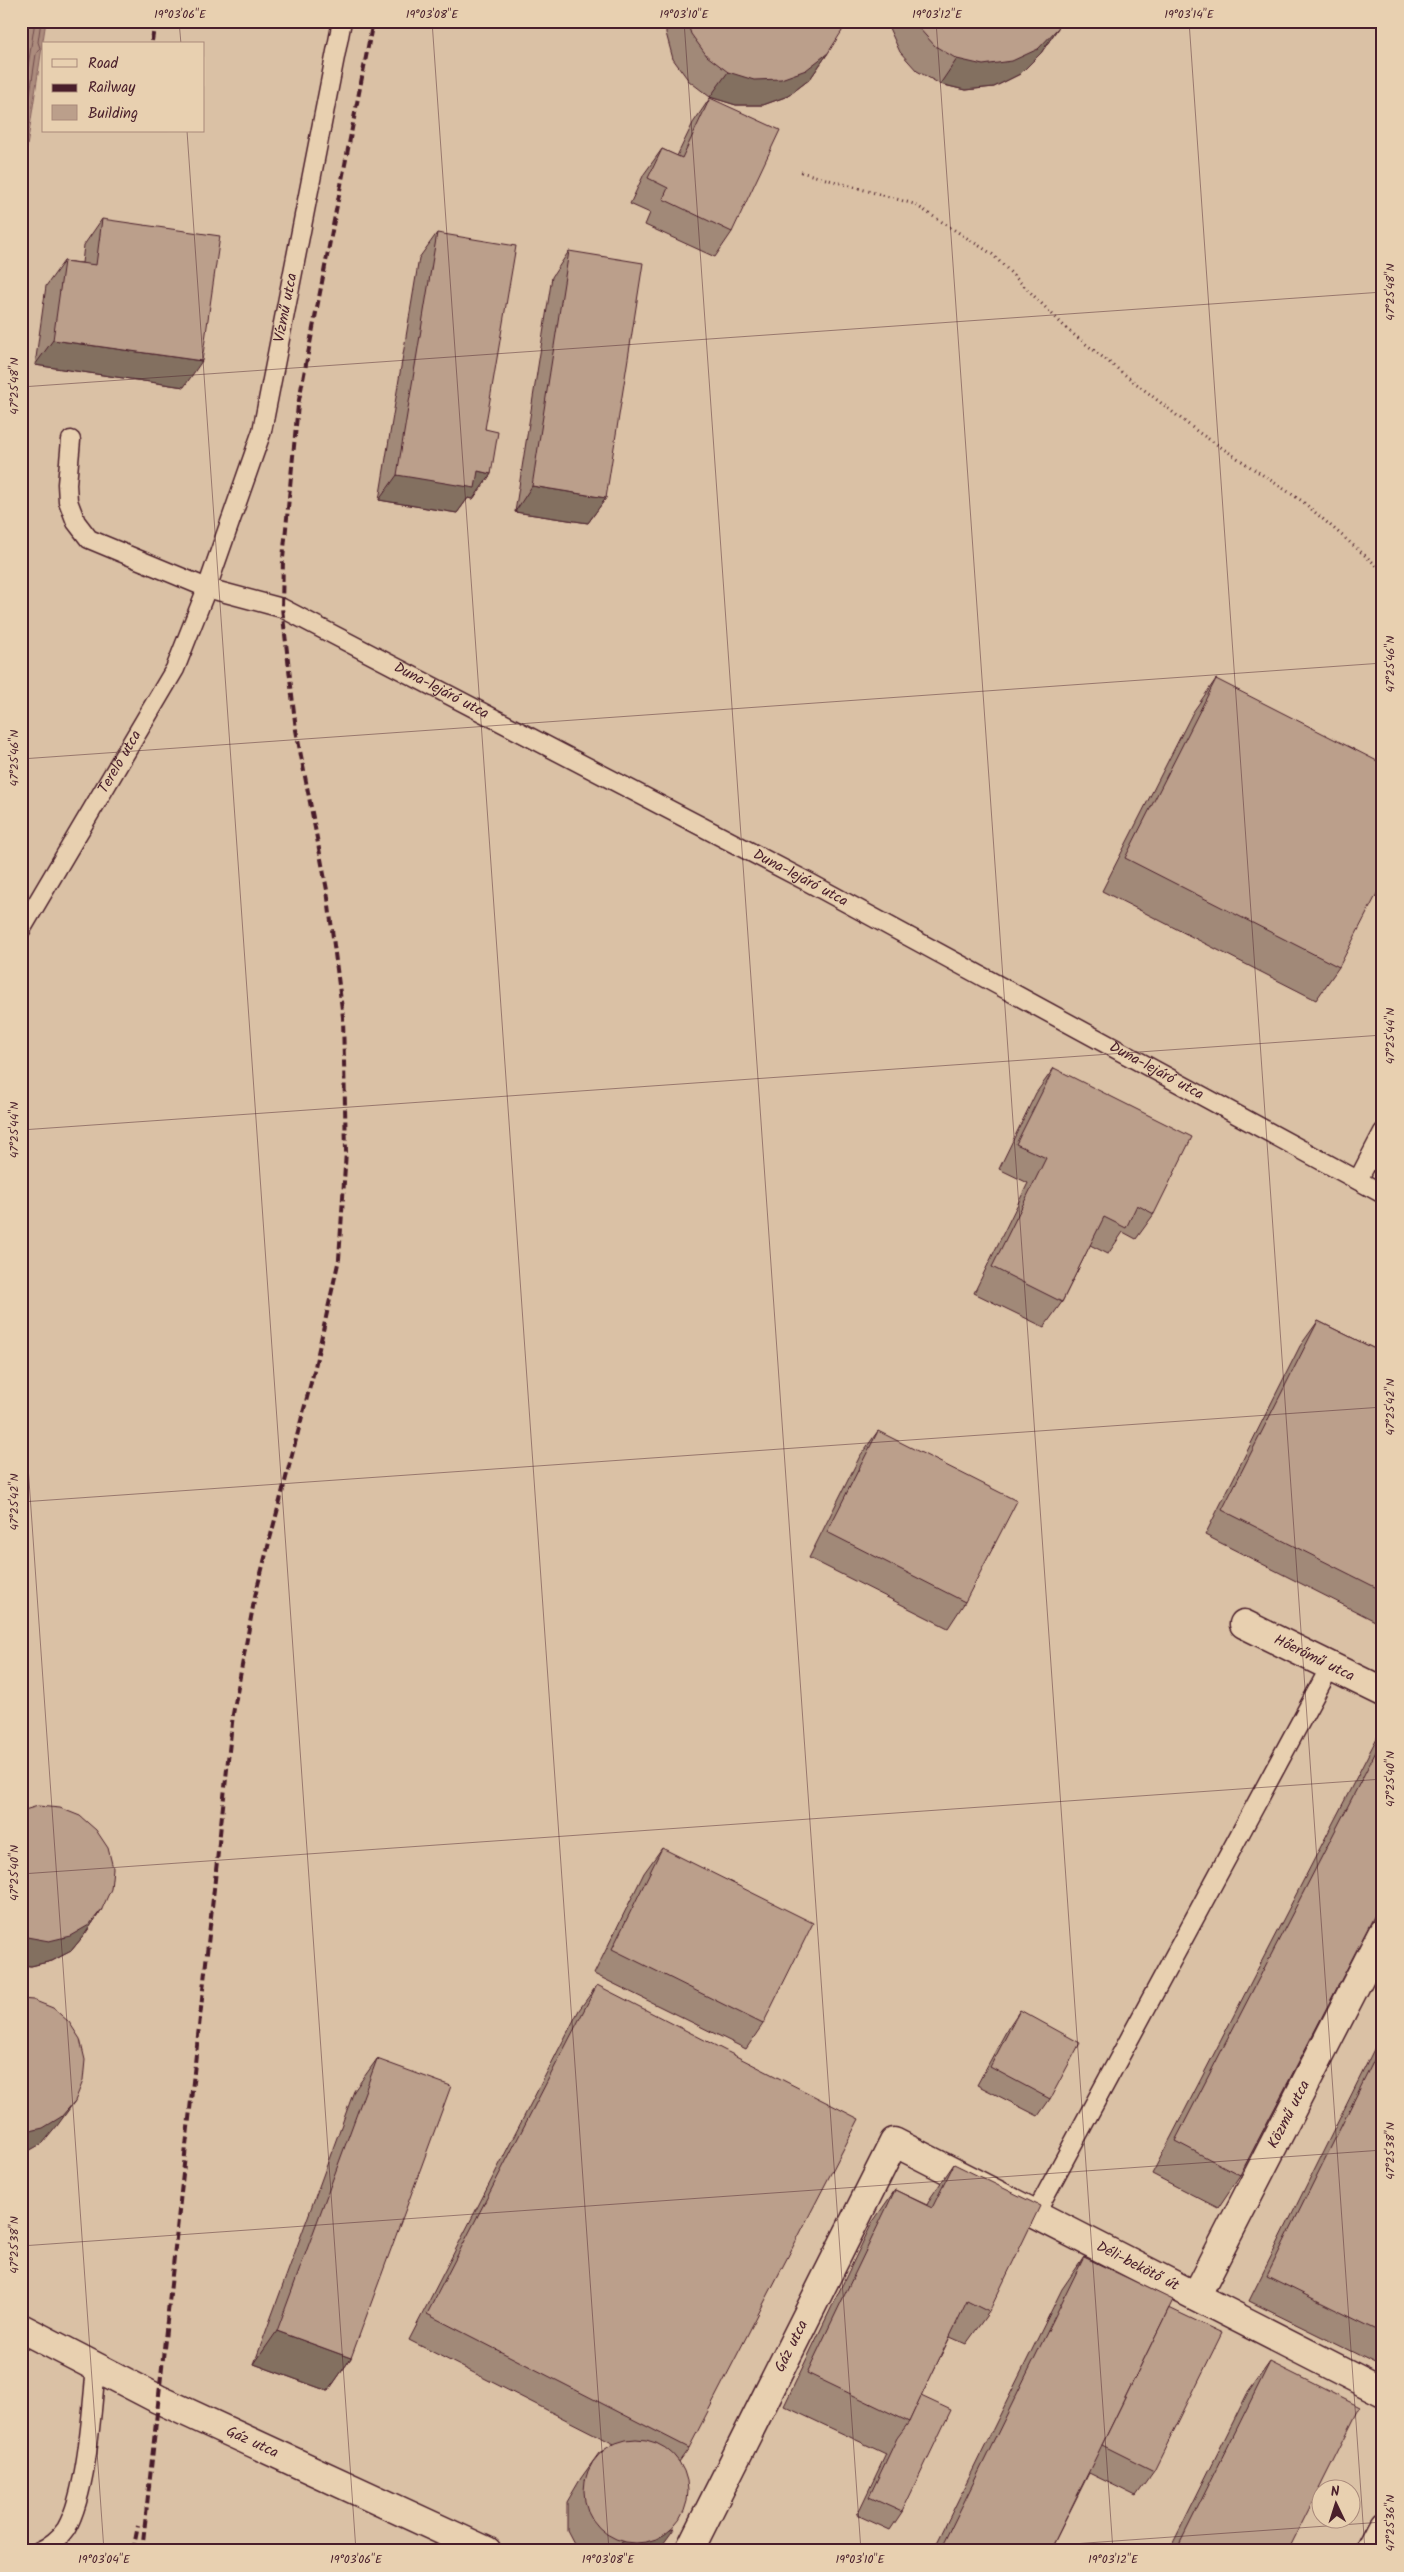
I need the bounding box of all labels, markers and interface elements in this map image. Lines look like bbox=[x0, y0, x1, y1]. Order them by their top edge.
text: 19°03'06"E bbox=[154, 5, 207, 24]
text: 19°03'08"E bbox=[406, 5, 459, 24]
text: 19°03'10"E bbox=[659, 5, 710, 24]
text: 19°03'12"E bbox=[912, 5, 963, 24]
text: 19°03'14"E bbox=[1164, 5, 1215, 24]
legend bbox=[42, 42, 205, 132]
text: Road bbox=[88, 52, 119, 76]
text: Railway bbox=[88, 76, 136, 100]
text: Building bbox=[88, 102, 138, 126]
text: 47°25'48"N bbox=[1381, 263, 1400, 321]
street label: Vízmű utca bbox=[268, 271, 305, 345]
text: 47°25'48"N bbox=[5, 357, 24, 415]
text: 47°25'46"N bbox=[1381, 636, 1400, 692]
street label: Duna-lejáró utca bbox=[389, 656, 493, 726]
street label: Terelő utca bbox=[92, 726, 148, 798]
text: 47°25'46"N bbox=[5, 730, 24, 786]
street label: Duna-lejáró utca bbox=[748, 843, 852, 913]
text: 47°25'44"N bbox=[1381, 1008, 1400, 1064]
street label: Duna-lejáró utca bbox=[1105, 1036, 1208, 1107]
text: 47°25'44"N bbox=[5, 1102, 24, 1158]
text: 47°25'42"N bbox=[1381, 1378, 1400, 1436]
text: 47°25'42"N bbox=[5, 1473, 24, 1531]
street label: Hőerőmű utca bbox=[1270, 1628, 1359, 1688]
text: 47°25'40"N bbox=[1381, 1751, 1400, 1807]
text: 47°25'40"N bbox=[5, 1845, 24, 1901]
street label: Közmű utca bbox=[1262, 2076, 1317, 2153]
text: 47°25'38"N bbox=[1381, 2122, 1400, 2180]
text: 47°25'38"N bbox=[5, 2216, 24, 2274]
street label: Déli-bekötő út bbox=[1092, 2235, 1183, 2298]
street label: Gáz utca bbox=[768, 2316, 815, 2377]
street label: Gáz utca bbox=[222, 2420, 282, 2465]
north arrow bbox=[1312, 2480, 1362, 2530]
text: N bbox=[1330, 2481, 1340, 2503]
text: 47°25'36"N bbox=[1381, 2495, 1400, 2552]
text: 19°03'04"E bbox=[78, 2550, 131, 2569]
text: 19°03'06"E bbox=[330, 2550, 383, 2569]
text: 19°03'08"E bbox=[582, 2550, 635, 2569]
text: 19°03'10"E bbox=[835, 2550, 886, 2569]
text: 19°03'12"E bbox=[1088, 2550, 1139, 2569]

